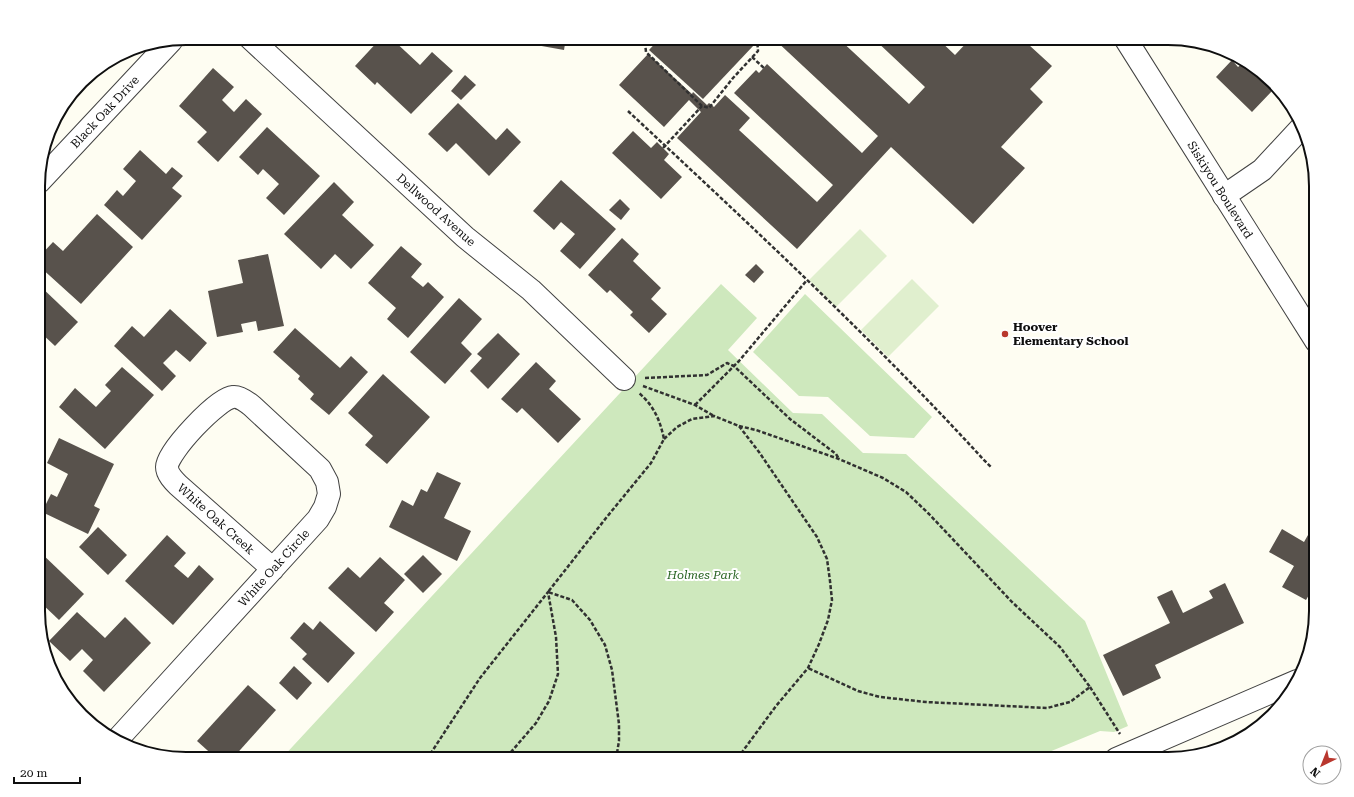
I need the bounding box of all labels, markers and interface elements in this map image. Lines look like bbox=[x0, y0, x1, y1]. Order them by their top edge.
street label: Black Oak Drive bbox=[68, 73, 142, 151]
street label: Siskiyou Boulevard bbox=[1184, 139, 1256, 241]
street label: Dellwood Avenue bbox=[394, 171, 479, 249]
place label: Hoover Elementary School bbox=[1013, 320, 1128, 348]
marker: Hoover Elementary School bbox=[1000, 329, 1010, 339]
street label: White Oak Creek bbox=[175, 481, 258, 558]
street label: White Oak Circle bbox=[236, 526, 313, 609]
park label: Holmes Park bbox=[666, 568, 739, 582]
north arrow bbox=[1302, 745, 1342, 785]
scale bar bbox=[14, 759, 80, 785]
text: N bbox=[1308, 764, 1323, 780]
text: 20 m bbox=[20, 766, 47, 780]

